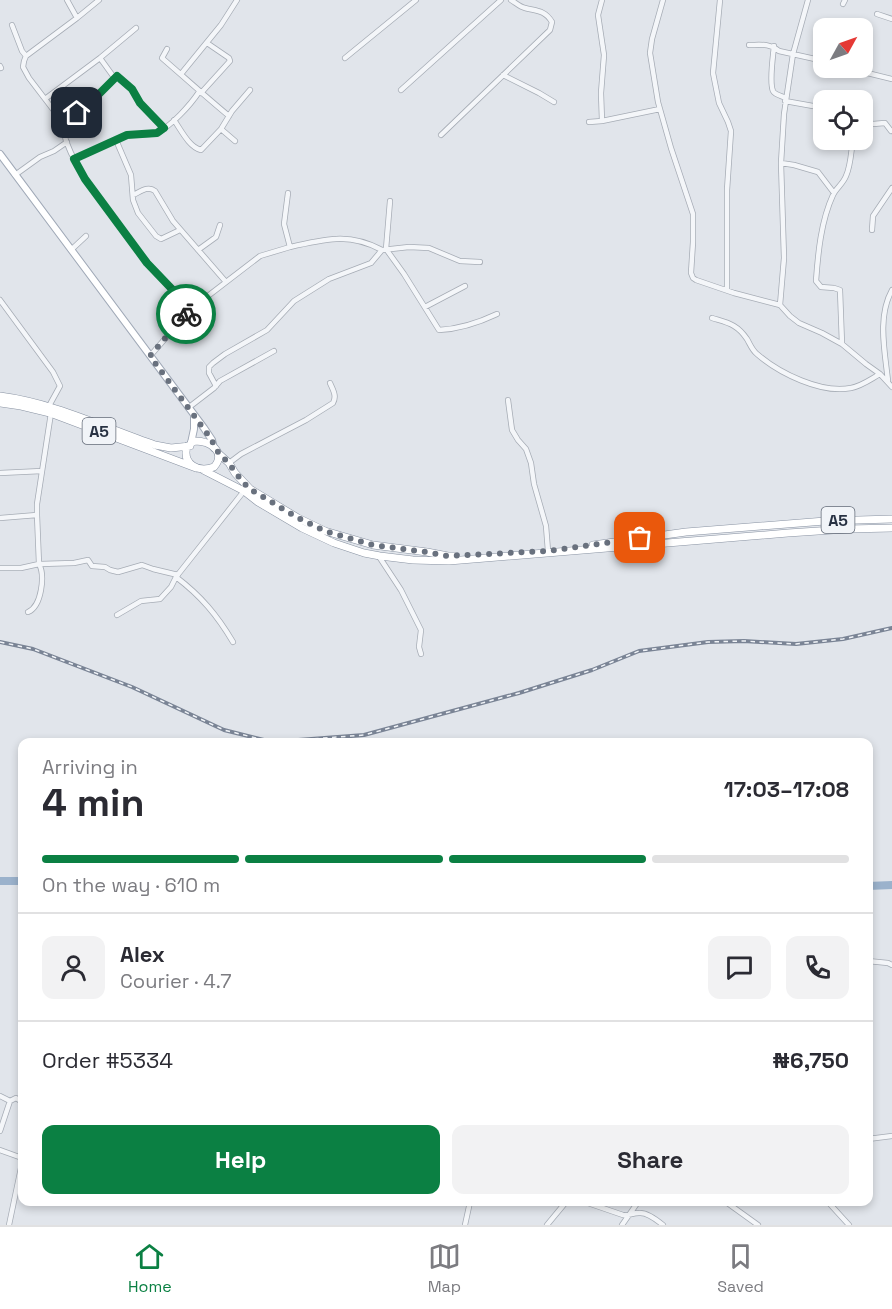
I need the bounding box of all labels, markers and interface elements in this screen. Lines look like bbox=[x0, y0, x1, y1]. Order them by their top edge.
north arrow bbox=[813, 18, 873, 78]
map controls bbox=[813, 18, 873, 150]
pin bbox=[51, 87, 102, 138]
button: locate bbox=[813, 90, 873, 150]
icon: home bbox=[60, 96, 93, 129]
courier bbox=[156, 284, 216, 344]
icon: bike bbox=[170, 298, 203, 331]
road number: A5 bbox=[82, 418, 116, 444]
road number: A5 bbox=[822, 507, 854, 533]
pin bbox=[614, 512, 665, 563]
icon: bag bbox=[623, 521, 656, 554]
text: Arriving in bbox=[42, 754, 138, 780]
text: 17:03–17:08 bbox=[724, 775, 849, 803]
text: 4 min bbox=[42, 778, 144, 827]
text: On the way · 610 m bbox=[42, 872, 220, 898]
button: person bbox=[42, 936, 105, 999]
button: chat bbox=[708, 936, 771, 999]
button: phone bbox=[786, 936, 849, 999]
text: Alex bbox=[120, 940, 165, 968]
text: Courier · 4.7 bbox=[120, 968, 231, 994]
text: Order #5334 bbox=[42, 1046, 173, 1074]
text: ₦6,750 bbox=[772, 1046, 849, 1074]
button: Help bbox=[42, 1125, 440, 1194]
button: Share bbox=[452, 1125, 849, 1194]
tab: Home bbox=[128, 1240, 172, 1297]
tab: Map bbox=[428, 1240, 461, 1297]
tab: Saved bbox=[717, 1240, 764, 1297]

